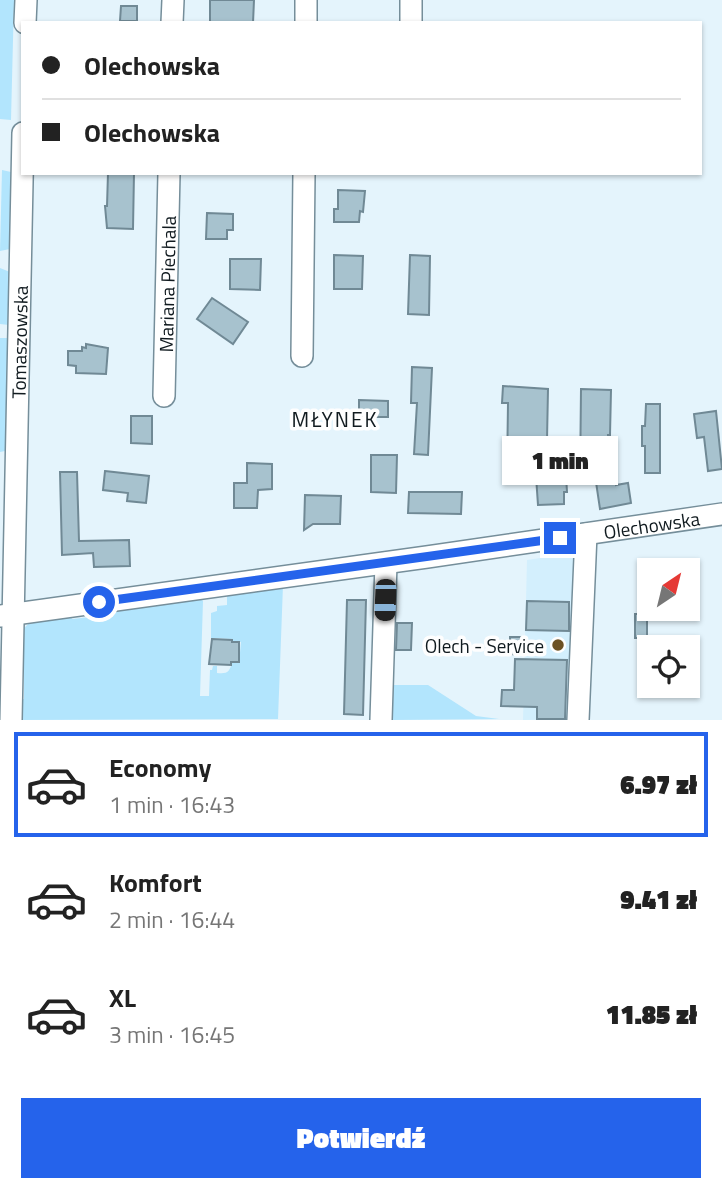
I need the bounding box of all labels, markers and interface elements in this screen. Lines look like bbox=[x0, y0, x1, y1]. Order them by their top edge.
text: Olechowska bbox=[84, 46, 220, 85]
text: Olechowska bbox=[84, 113, 220, 152]
street label: Mariana Piechala bbox=[150, 215, 183, 353]
street label: Tomaszowska bbox=[3, 285, 34, 399]
district label: MŁYNEK bbox=[292, 403, 378, 435]
callout: 1 min bbox=[502, 436, 618, 486]
text: 1 min bbox=[531, 443, 589, 478]
street label: Olechowska bbox=[602, 503, 702, 546]
route end bbox=[544, 522, 576, 554]
north arrow bbox=[637, 558, 700, 621]
map controls bbox=[637, 558, 700, 698]
car bbox=[374, 579, 397, 621]
route start bbox=[83, 586, 115, 618]
place label: Olech - Service bbox=[425, 631, 544, 660]
button: locate bbox=[637, 635, 700, 698]
marker: Olech - Service bbox=[550, 637, 566, 653]
text: Economy bbox=[109, 748, 211, 787]
icon: car bbox=[25, 753, 88, 816]
text: 6.97 zł bbox=[620, 765, 697, 804]
text: 1 min · 16:43 bbox=[109, 787, 235, 822]
text: Komfort bbox=[109, 863, 202, 902]
icon: car bbox=[25, 868, 88, 931]
text: 9.41 zł bbox=[620, 880, 697, 919]
text: 2 min · 16:44 bbox=[109, 902, 235, 937]
text: XL bbox=[109, 978, 136, 1017]
icon: car bbox=[25, 983, 88, 1046]
text: 11.85 zł bbox=[606, 995, 697, 1034]
text: 3 min · 16:45 bbox=[109, 1017, 235, 1052]
button: Potwierdź bbox=[21, 1098, 701, 1178]

